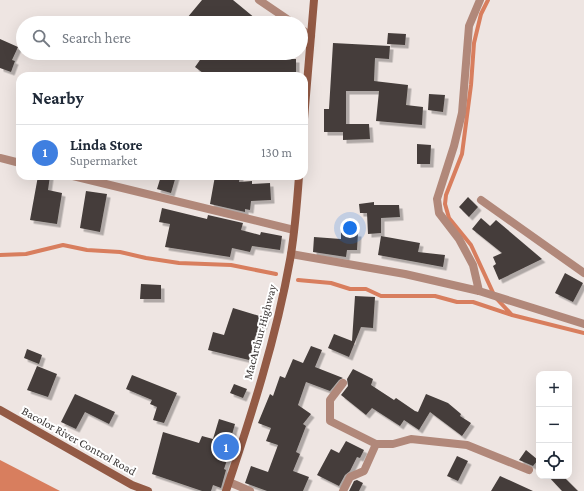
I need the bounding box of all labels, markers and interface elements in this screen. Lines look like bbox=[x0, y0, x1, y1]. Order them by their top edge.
search box bbox=[16, 16, 308, 60]
icon: search bbox=[30, 27, 52, 49]
text: Search here bbox=[62, 30, 131, 46]
text: Nearby bbox=[32, 89, 84, 108]
text: Linda Store bbox=[70, 137, 143, 153]
text: 1 bbox=[43, 145, 47, 160]
text: 130 m bbox=[261, 145, 292, 160]
text: Supermarket bbox=[70, 153, 137, 168]
your location bbox=[340, 218, 360, 238]
street label: MacArthur Highway bbox=[241, 282, 280, 381]
map controls bbox=[536, 371, 572, 479]
button: + bbox=[536, 371, 572, 407]
street label: Bacolor River Control Road bbox=[19, 404, 139, 479]
button: − bbox=[536, 407, 572, 443]
pin: 1 bbox=[213, 432, 239, 462]
button: locate bbox=[536, 443, 572, 479]

